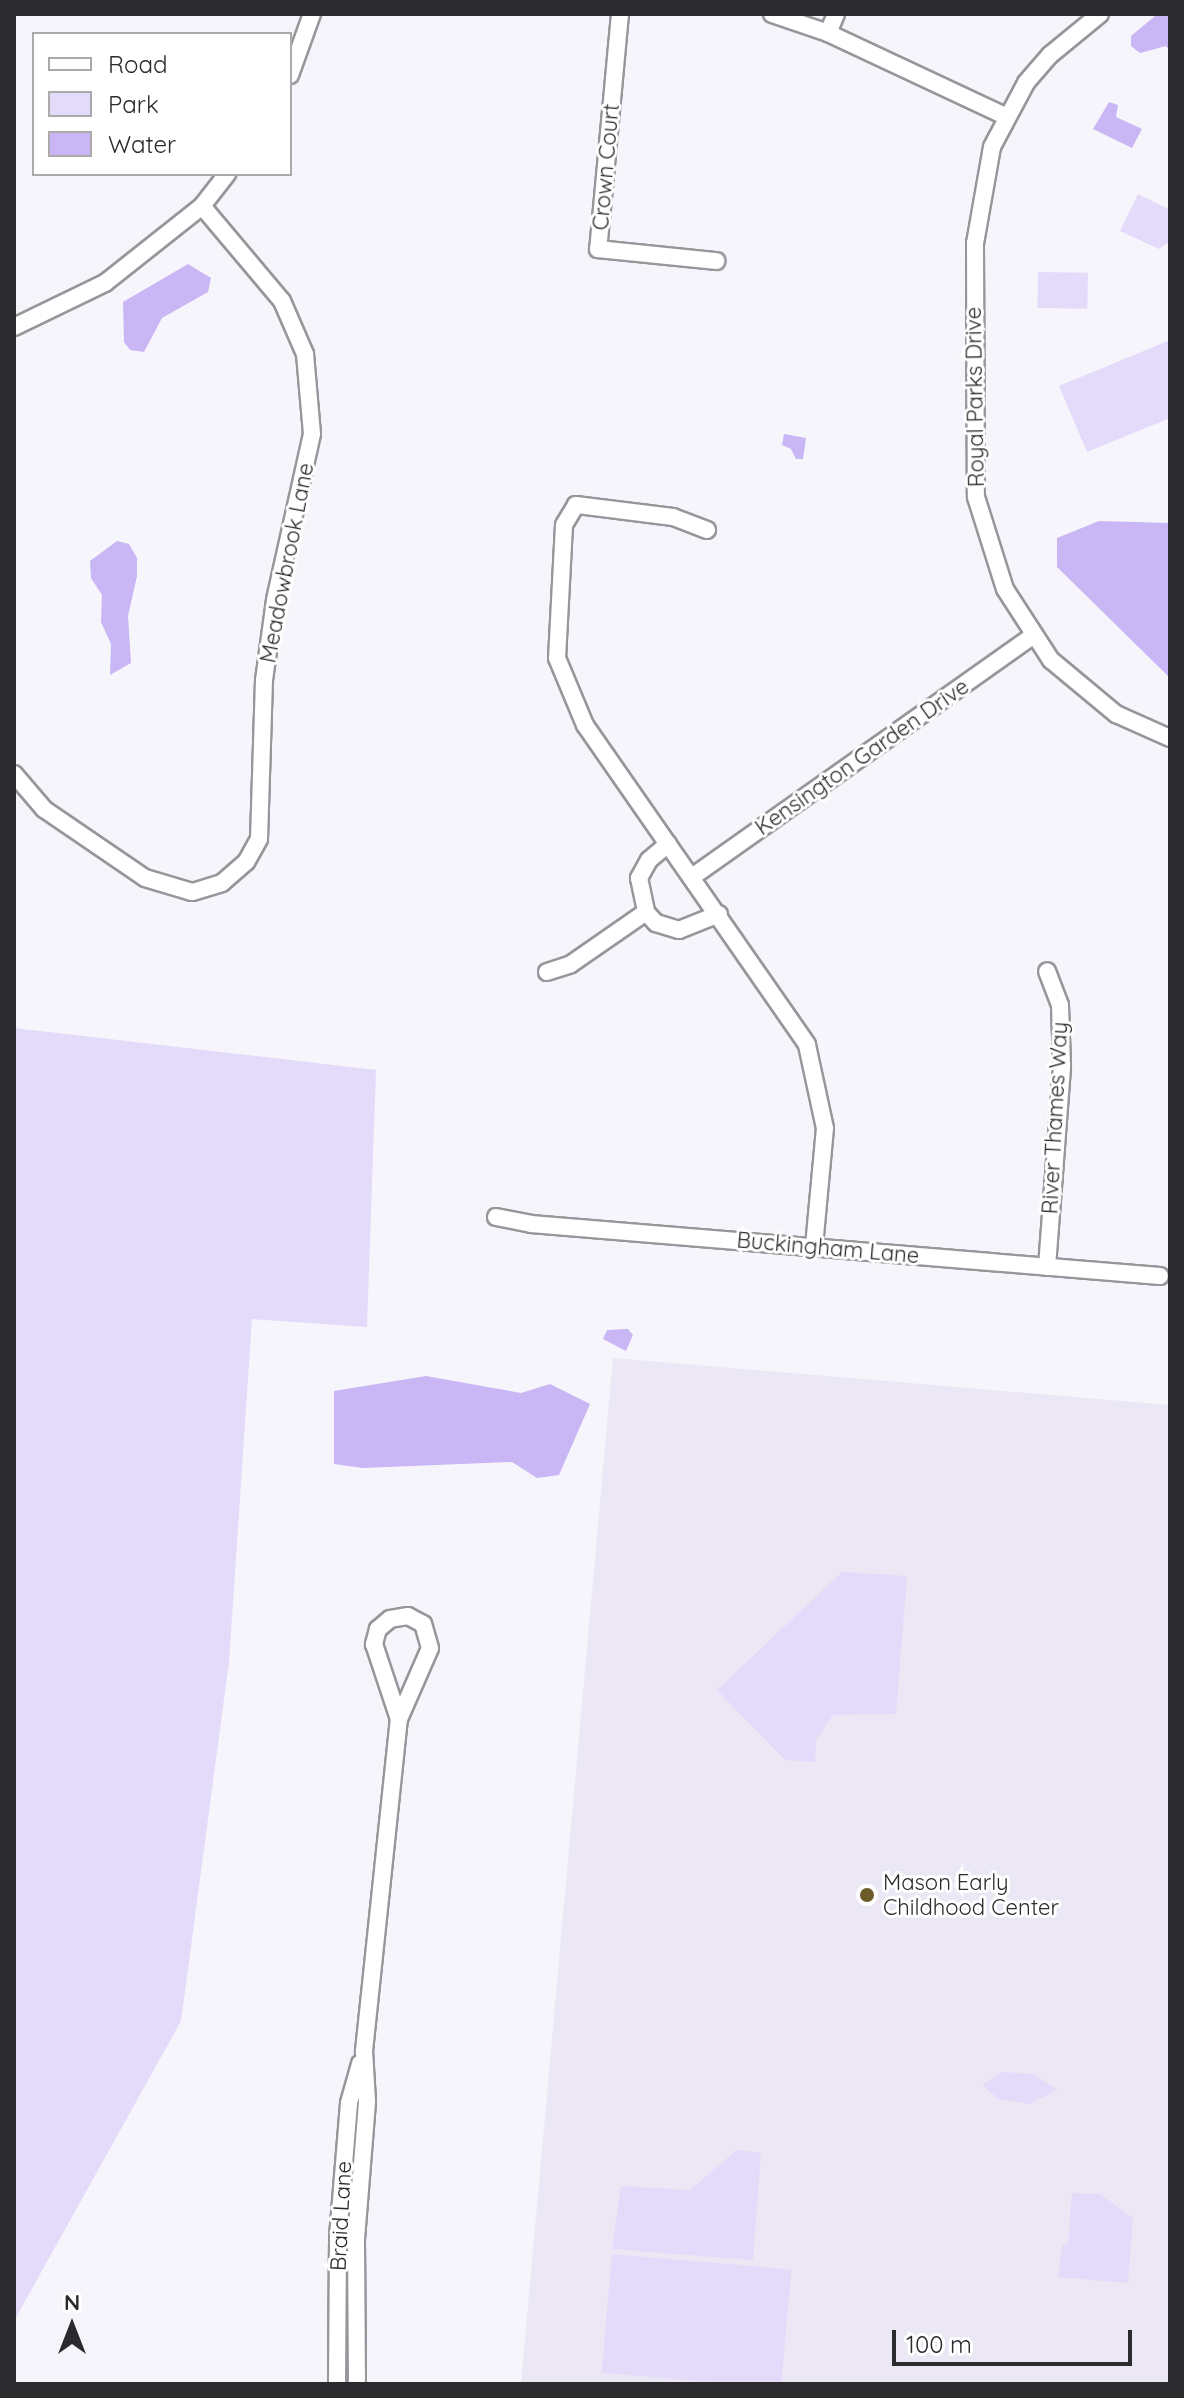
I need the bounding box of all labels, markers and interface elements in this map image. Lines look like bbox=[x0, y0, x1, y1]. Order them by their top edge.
legend bbox=[32, 32, 292, 176]
text: Road bbox=[108, 49, 168, 79]
text: Park bbox=[108, 89, 159, 119]
street label: Crown Court bbox=[587, 103, 625, 231]
text: Water bbox=[108, 129, 176, 159]
street label: Royal Parks Drive bbox=[960, 307, 990, 487]
street label: Meadowbrook Lane bbox=[255, 461, 319, 665]
street label: Kensington Garden Drive bbox=[750, 673, 974, 841]
street label: River Thames Way bbox=[1037, 1021, 1073, 1215]
street label: Buckingham Lane bbox=[736, 1227, 920, 1269]
place label: Mason Early Childhood Center bbox=[883, 1869, 1059, 1920]
marker: Mason Early Childhood Center bbox=[858, 1886, 876, 1904]
street label: Braid Lane bbox=[325, 2160, 357, 2272]
north arrow bbox=[32, 2286, 112, 2366]
text: N bbox=[64, 2288, 80, 2316]
scale bar bbox=[896, 2314, 1136, 2364]
text: 100 m bbox=[906, 2329, 972, 2359]

